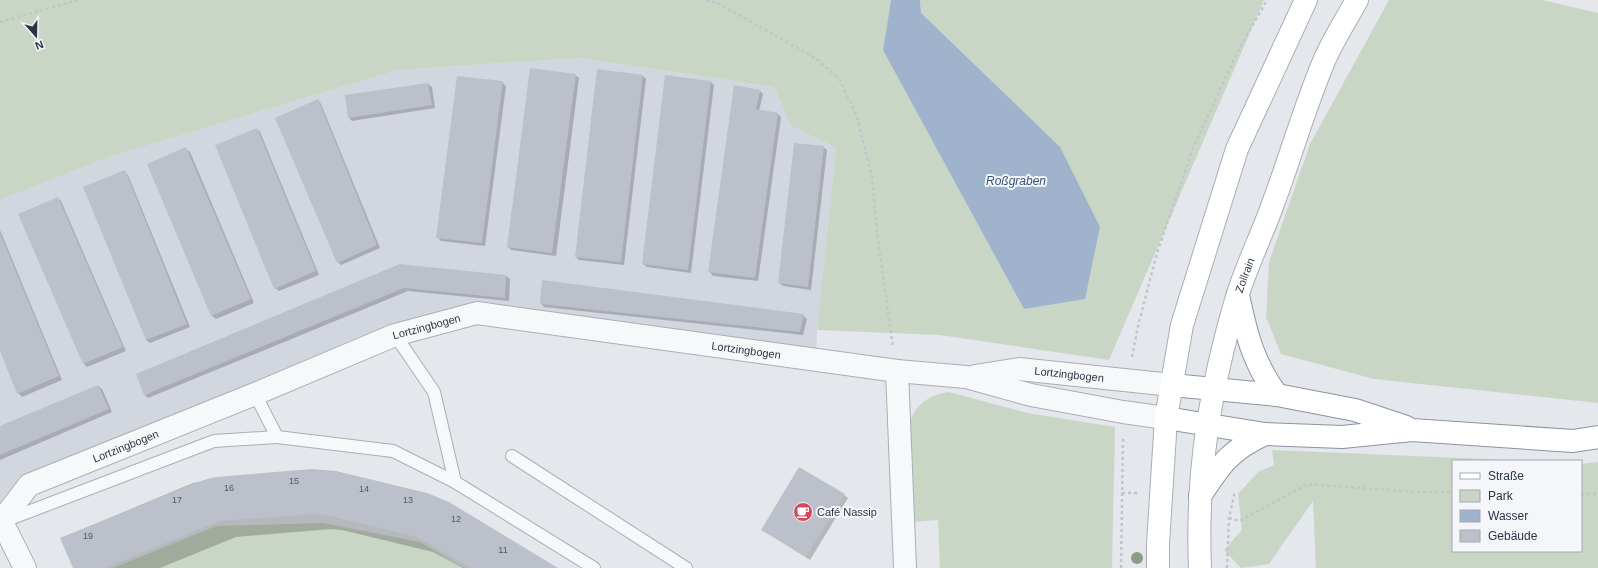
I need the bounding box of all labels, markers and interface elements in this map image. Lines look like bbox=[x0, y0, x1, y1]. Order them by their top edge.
north arrow bbox=[16, 16, 56, 56]
text: N bbox=[34, 38, 45, 52]
water label: Roßgraben bbox=[986, 174, 1046, 188]
street label: Zollrain bbox=[1233, 256, 1257, 294]
street label: Lortzingbogen bbox=[391, 312, 462, 341]
street label: Lortzingbogen bbox=[711, 339, 782, 361]
street label: Lortzingbogen bbox=[1034, 365, 1105, 384]
street label: Lortzingbogen bbox=[91, 427, 160, 465]
legend bbox=[1452, 460, 1582, 552]
text: Straße bbox=[1488, 469, 1524, 483]
house number: 15 bbox=[289, 476, 299, 486]
house number: 16 bbox=[224, 483, 234, 493]
house number: 14 bbox=[359, 484, 369, 494]
text: Park bbox=[1488, 489, 1514, 503]
house number: 17 bbox=[172, 495, 182, 505]
house number: 13 bbox=[403, 495, 413, 505]
cafe icon: Café Nassip bbox=[792, 501, 814, 523]
place label: Café Nassip bbox=[817, 506, 877, 518]
text: Wasser bbox=[1488, 509, 1528, 523]
house number: 12 bbox=[451, 514, 461, 524]
text: Gebäude bbox=[1488, 529, 1538, 543]
house number: 19 bbox=[83, 531, 93, 541]
house number: 11 bbox=[498, 545, 508, 555]

